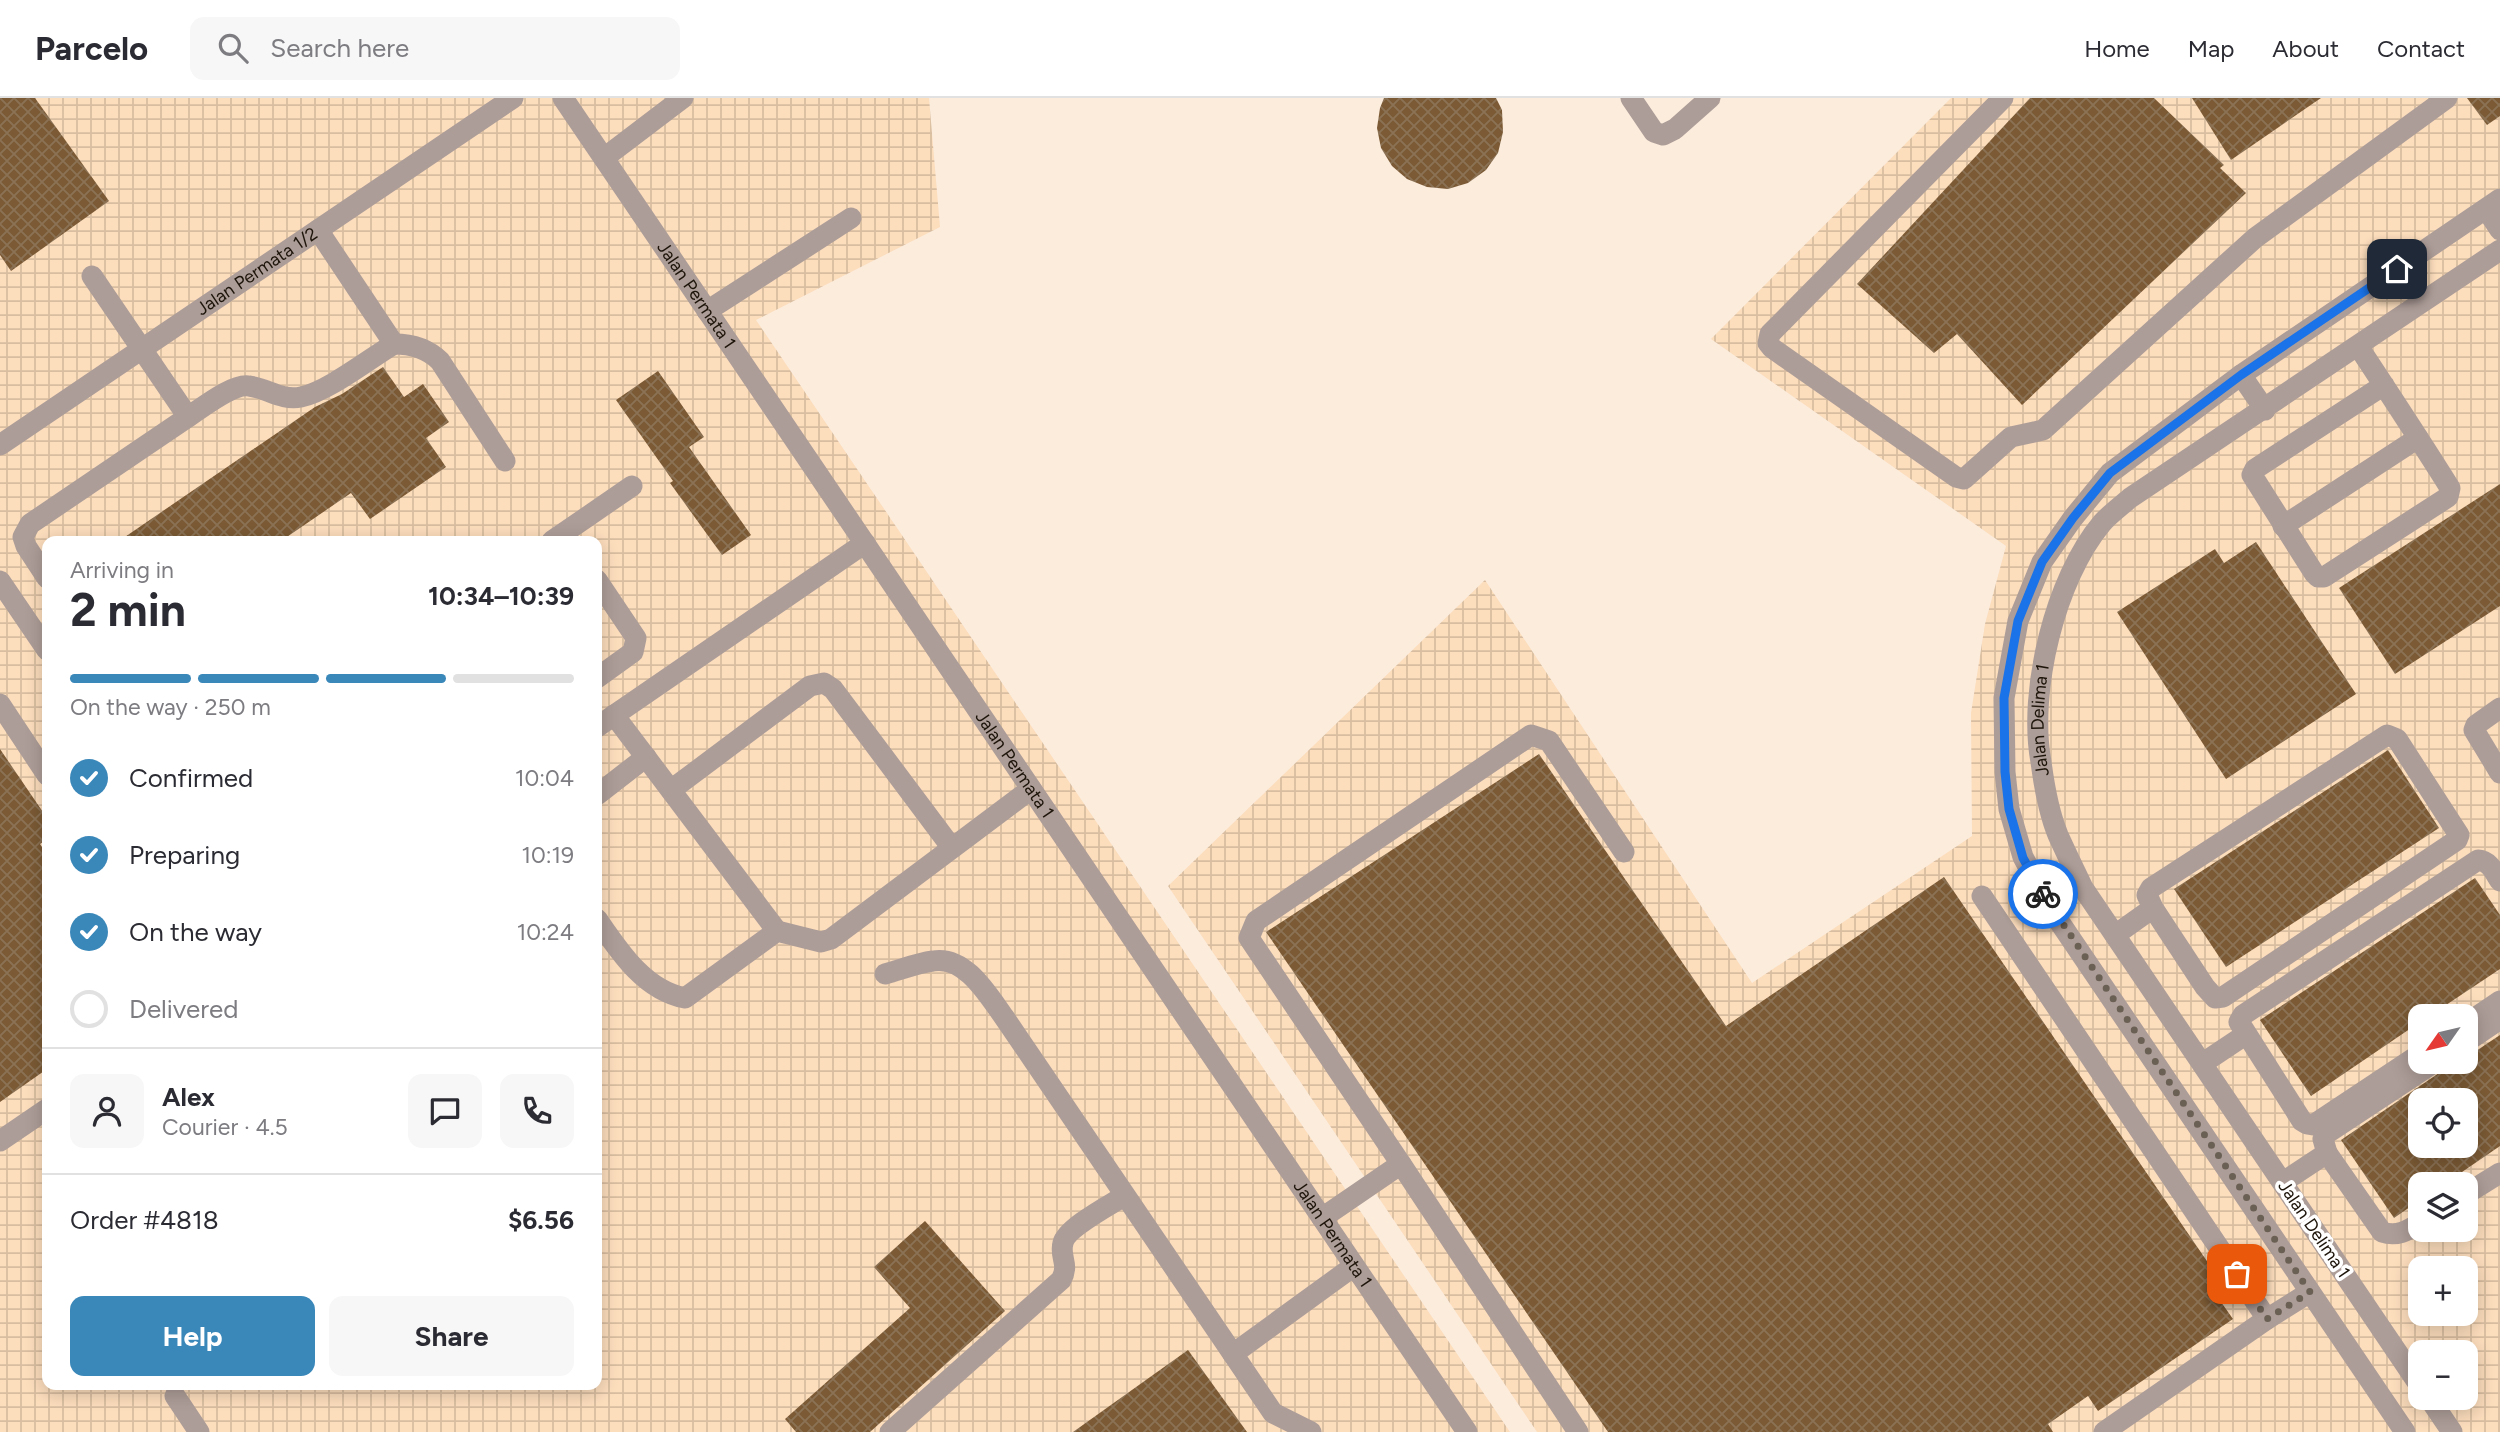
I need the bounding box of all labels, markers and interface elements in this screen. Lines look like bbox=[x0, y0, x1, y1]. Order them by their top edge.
search box bbox=[190, 17, 680, 80]
text: Parcelo bbox=[35, 29, 148, 68]
icon: search bbox=[214, 29, 252, 67]
text: Search here bbox=[270, 32, 409, 64]
text: Home bbox=[2084, 34, 2150, 63]
text: Map bbox=[2188, 34, 2234, 63]
text: About bbox=[2272, 34, 2339, 63]
text: Contact bbox=[2377, 34, 2465, 63]
street label: Jalan Permata 1/2 bbox=[192, 222, 322, 320]
street label: Jalan Permata 1 bbox=[652, 237, 741, 353]
pin bbox=[2367, 239, 2427, 299]
icon: home bbox=[2378, 250, 2416, 288]
text: Arriving in bbox=[70, 556, 174, 584]
text: 10:34–10:39 bbox=[428, 580, 574, 612]
text: 2 min bbox=[70, 582, 186, 638]
street label: Jalan Delima 1 bbox=[2027, 662, 2054, 778]
text: On the way · 250 m bbox=[70, 693, 271, 721]
street label: Jalan Permata 1 bbox=[971, 707, 1059, 822]
icon: check bbox=[70, 759, 108, 797]
text: Confirmed bbox=[129, 762, 253, 794]
text: 10:04 bbox=[515, 764, 574, 792]
icon: check bbox=[70, 836, 108, 874]
text: Preparing bbox=[129, 839, 240, 871]
text: 10:19 bbox=[521, 841, 574, 869]
courier bbox=[2008, 859, 2078, 929]
icon: bike bbox=[2024, 875, 2062, 913]
icon: check bbox=[70, 913, 108, 951]
text: On the way bbox=[129, 916, 262, 948]
text: 10:24 bbox=[517, 918, 574, 946]
text: Delivered bbox=[129, 993, 238, 1025]
north arrow bbox=[2408, 1004, 2478, 1074]
map controls bbox=[2408, 1004, 2478, 1410]
button: person bbox=[70, 1074, 144, 1148]
button: chat bbox=[408, 1074, 482, 1148]
button: phone bbox=[500, 1074, 574, 1148]
text: Alex bbox=[162, 1081, 215, 1113]
button: locate bbox=[2408, 1088, 2478, 1158]
text: Courier · 4.5 bbox=[162, 1113, 288, 1141]
button: layers bbox=[2408, 1172, 2478, 1242]
street label: Jalan Permata 1 bbox=[1289, 1176, 1377, 1292]
street label: Jalan Delima 1 bbox=[2273, 1176, 2355, 1282]
text: Order #4818 bbox=[70, 1204, 219, 1236]
text: $6.56 bbox=[508, 1204, 574, 1236]
pin bbox=[2207, 1244, 2267, 1304]
icon: bag bbox=[2218, 1255, 2256, 1293]
button: + bbox=[2408, 1256, 2478, 1326]
button: Help bbox=[70, 1296, 315, 1376]
button: Share bbox=[329, 1296, 574, 1376]
button: − bbox=[2408, 1340, 2478, 1410]

